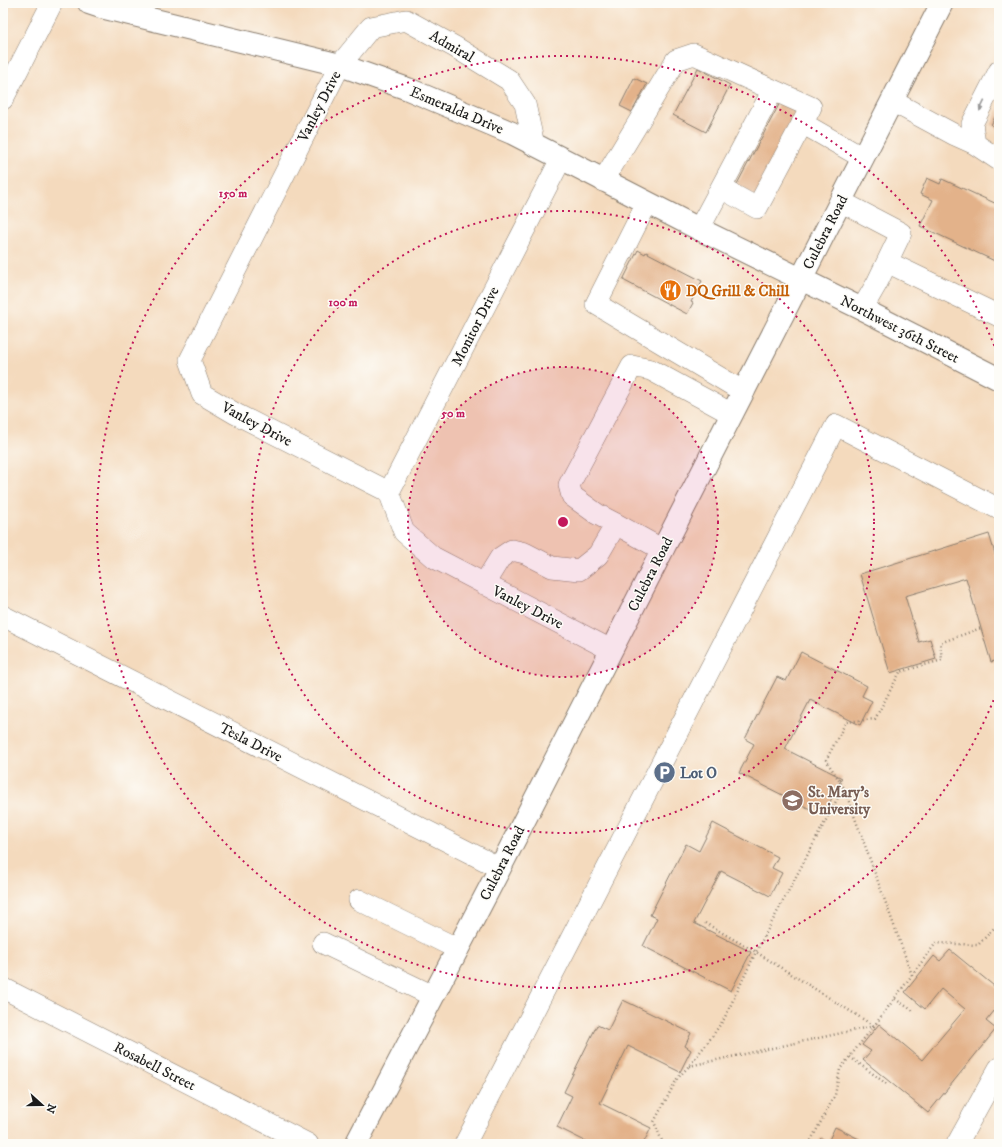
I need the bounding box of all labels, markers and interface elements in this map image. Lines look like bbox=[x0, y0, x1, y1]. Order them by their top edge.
street label: Admiral bbox=[426, 26, 478, 67]
street label: Vanley Drive bbox=[293, 68, 345, 146]
street label: Esmeralda Drive bbox=[407, 82, 507, 139]
one-way arrow bbox=[978, 100, 985, 111]
text: 150 m bbox=[219, 186, 247, 201]
street label: Culebra Road bbox=[799, 191, 853, 273]
restaurant icon: DQ Grill & Chill bbox=[657, 278, 683, 304]
place label: DQ Grill & Chill bbox=[686, 282, 790, 301]
street label: Monitor Drive bbox=[447, 283, 504, 369]
street label: Northwest 36th Street bbox=[837, 291, 963, 368]
text: 100 m bbox=[329, 295, 357, 310]
street label: Vanley Drive bbox=[217, 397, 295, 451]
text: 50 m bbox=[440, 406, 465, 421]
centre of rings bbox=[556, 515, 570, 529]
street label: Culebra Road bbox=[624, 533, 678, 615]
street label: Vanley Drive bbox=[488, 581, 566, 633]
street label: Tesla Drive bbox=[216, 718, 286, 766]
parking icon: Lot O bbox=[651, 760, 677, 786]
place label: Lot O bbox=[680, 764, 717, 783]
place label: St. Mary's University bbox=[808, 783, 871, 819]
school or university icon: St. Mary's University bbox=[779, 788, 805, 814]
street label: Culebra Road bbox=[476, 822, 530, 904]
street label: Rosabell Street bbox=[111, 1038, 199, 1095]
north arrow bbox=[22, 1085, 62, 1125]
text: N bbox=[42, 1102, 59, 1115]

